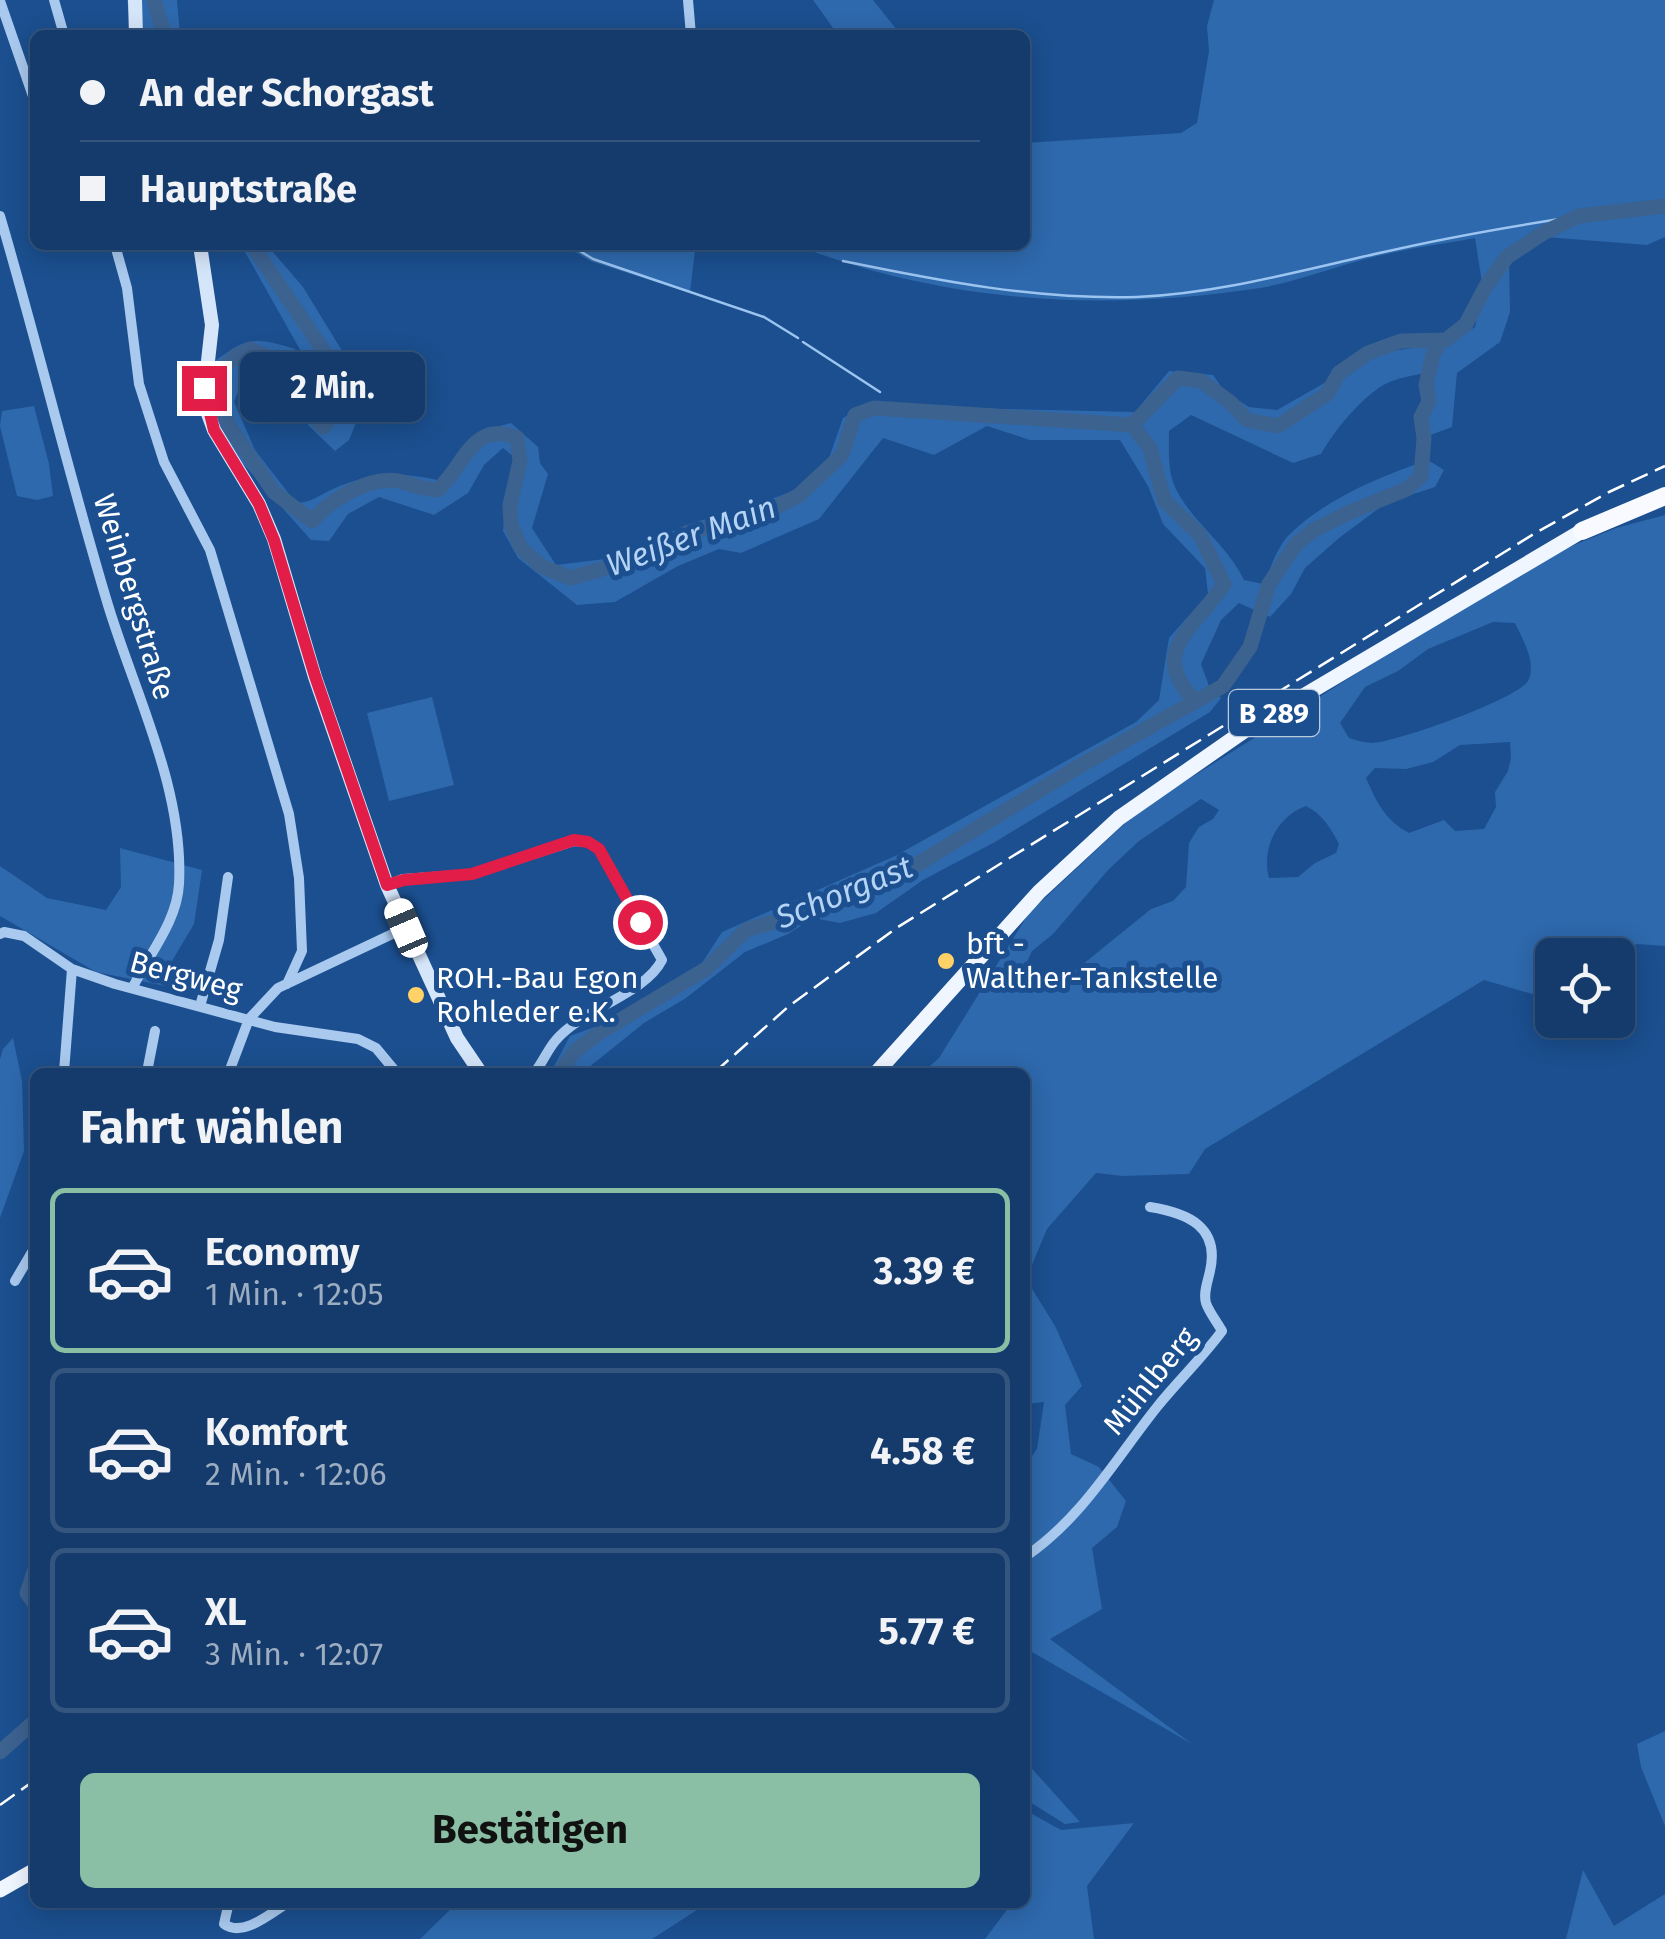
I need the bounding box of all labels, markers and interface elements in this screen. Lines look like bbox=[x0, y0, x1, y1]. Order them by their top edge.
text: An der Schorgast bbox=[140, 70, 434, 116]
text: Hauptstraße bbox=[140, 166, 357, 212]
callout: 2 Min. bbox=[239, 353, 424, 423]
route end bbox=[182, 366, 227, 411]
text: 2 Min. bbox=[290, 368, 375, 406]
water label: Weißer Main bbox=[601, 488, 781, 584]
street label: Weinbergstraße bbox=[86, 490, 182, 704]
road number: B 289 bbox=[1229, 690, 1319, 736]
water label: Schorgast bbox=[769, 847, 918, 937]
car bbox=[380, 895, 432, 961]
route start bbox=[618, 900, 663, 945]
place label: bft - Walther-Tankstelle bbox=[966, 926, 1218, 996]
map controls bbox=[1535, 938, 1635, 1038]
button: locate bbox=[1535, 938, 1635, 1038]
street label: Bergweg bbox=[126, 944, 246, 1008]
marker: bft - Walther-Tankstelle bbox=[935, 950, 957, 972]
place label: ROH.-Bau Egon Rohleder e.K. bbox=[436, 960, 638, 1030]
marker: ROH.-Bau Egon Rohleder e.K. bbox=[405, 984, 427, 1006]
text: Fahrt wählen bbox=[80, 1101, 344, 1155]
icon: car bbox=[85, 1226, 175, 1316]
text: Economy bbox=[205, 1229, 360, 1275]
text: 3.39 € bbox=[873, 1248, 975, 1294]
text: 1 Min. · 12:05 bbox=[205, 1275, 384, 1313]
street label: Mühlberg bbox=[1096, 1320, 1205, 1442]
icon: car bbox=[85, 1406, 175, 1496]
text: Komfort bbox=[205, 1409, 348, 1455]
text: 4.58 € bbox=[870, 1428, 975, 1474]
text: 2 Min. · 12:06 bbox=[205, 1455, 387, 1493]
icon: car bbox=[85, 1586, 175, 1676]
text: XL bbox=[205, 1589, 247, 1635]
text: 5.77 € bbox=[878, 1608, 975, 1654]
text: 3 Min. · 12:07 bbox=[205, 1635, 383, 1673]
button: Bestätigen bbox=[80, 1773, 980, 1888]

